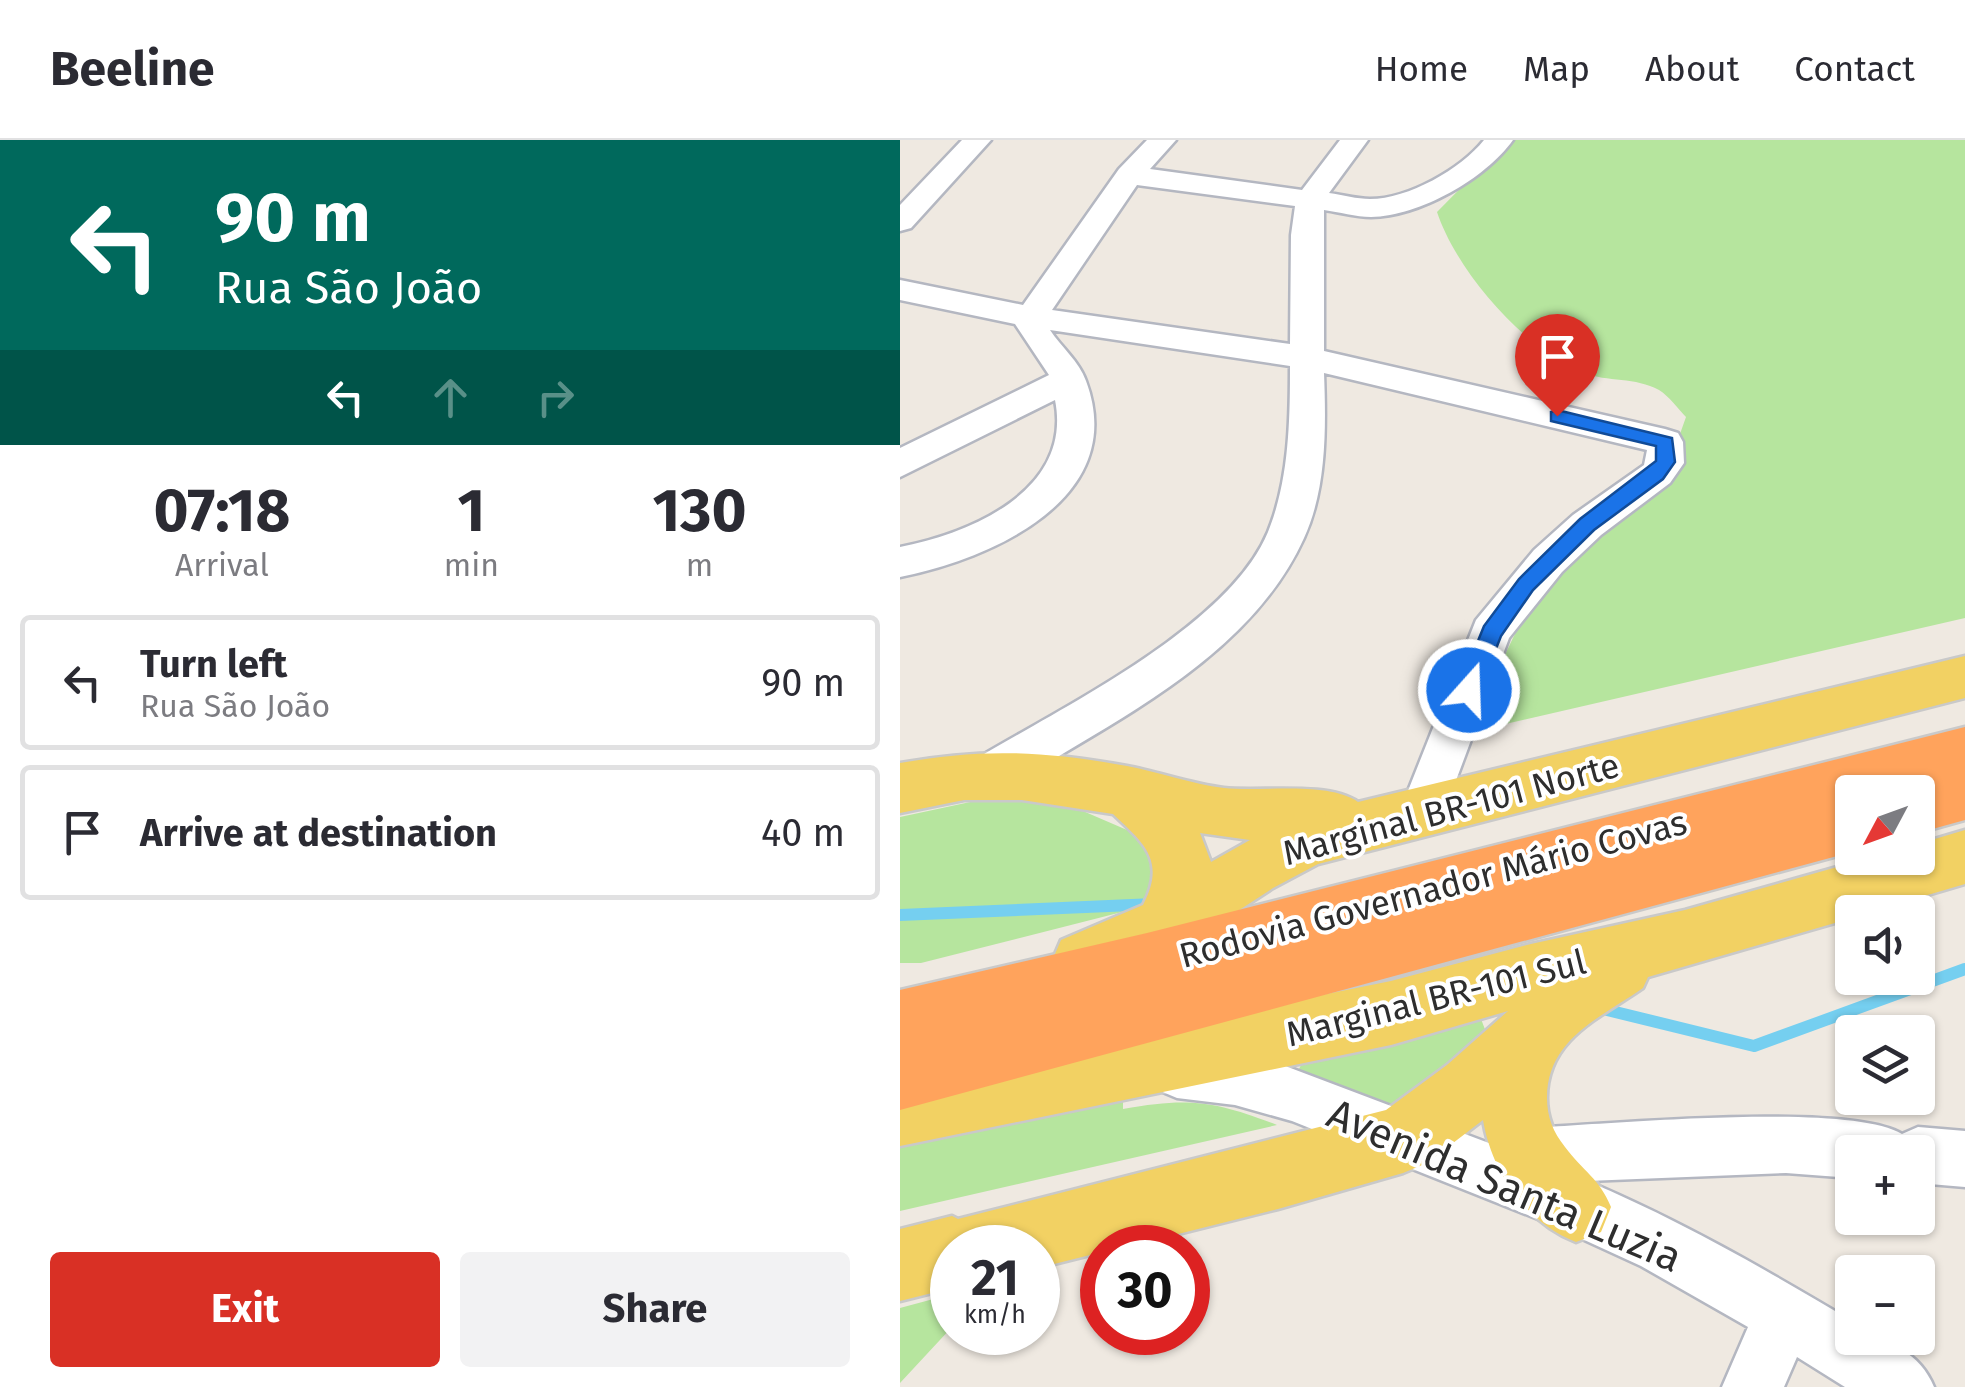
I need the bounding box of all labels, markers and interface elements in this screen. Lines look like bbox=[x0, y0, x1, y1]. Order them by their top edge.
text: Beeline bbox=[50, 40, 215, 98]
text: Home bbox=[1375, 48, 1468, 90]
text: Map bbox=[1523, 48, 1590, 90]
text: About bbox=[1645, 48, 1739, 90]
text: Contact bbox=[1794, 48, 1915, 90]
text: 90 m bbox=[215, 176, 371, 260]
icon: left bbox=[50, 180, 180, 310]
text: Rua São João bbox=[215, 261, 482, 315]
pin bbox=[1515, 314, 1600, 417]
icon: arrive bbox=[1530, 329, 1585, 384]
icon: left bbox=[318, 370, 373, 425]
icon: ahead bbox=[423, 370, 478, 425]
icon: right bbox=[528, 370, 583, 425]
text: 07:18 bbox=[153, 475, 290, 547]
text: 1 bbox=[458, 475, 485, 547]
text: 130 bbox=[652, 475, 747, 547]
text: Arrival bbox=[175, 546, 269, 584]
text: min bbox=[444, 546, 499, 584]
text: m bbox=[686, 546, 713, 584]
position arrow bbox=[1417, 638, 1521, 742]
text: Turn left bbox=[140, 641, 287, 687]
icon: left bbox=[55, 655, 110, 710]
text: 90 m bbox=[761, 660, 845, 706]
text: Rua São João bbox=[140, 687, 330, 725]
street label: Marginal BR-101 Norte bbox=[1278, 744, 1624, 874]
north arrow bbox=[1835, 775, 1935, 875]
map controls bbox=[1835, 775, 1935, 1355]
street label: Rodovia Governador Mário Covas bbox=[1175, 801, 1691, 977]
icon: arrive bbox=[55, 805, 110, 860]
text: Arrive at destination bbox=[140, 810, 497, 856]
text: 40 m bbox=[761, 810, 845, 856]
button: sound bbox=[1835, 895, 1935, 995]
street label: Marginal BR-101 Sul bbox=[1282, 940, 1590, 1056]
button: layers bbox=[1835, 1015, 1935, 1115]
street label: Avenida Santa Luzia bbox=[1320, 1089, 1689, 1283]
button: + bbox=[1835, 1135, 1935, 1235]
speed limit sign: 30 bbox=[1080, 1225, 1210, 1355]
text: 21 bbox=[971, 1248, 1019, 1308]
button: Exit bbox=[50, 1252, 440, 1367]
button: Share bbox=[460, 1252, 850, 1367]
button: − bbox=[1835, 1255, 1935, 1355]
text: km/h bbox=[964, 1300, 1026, 1330]

